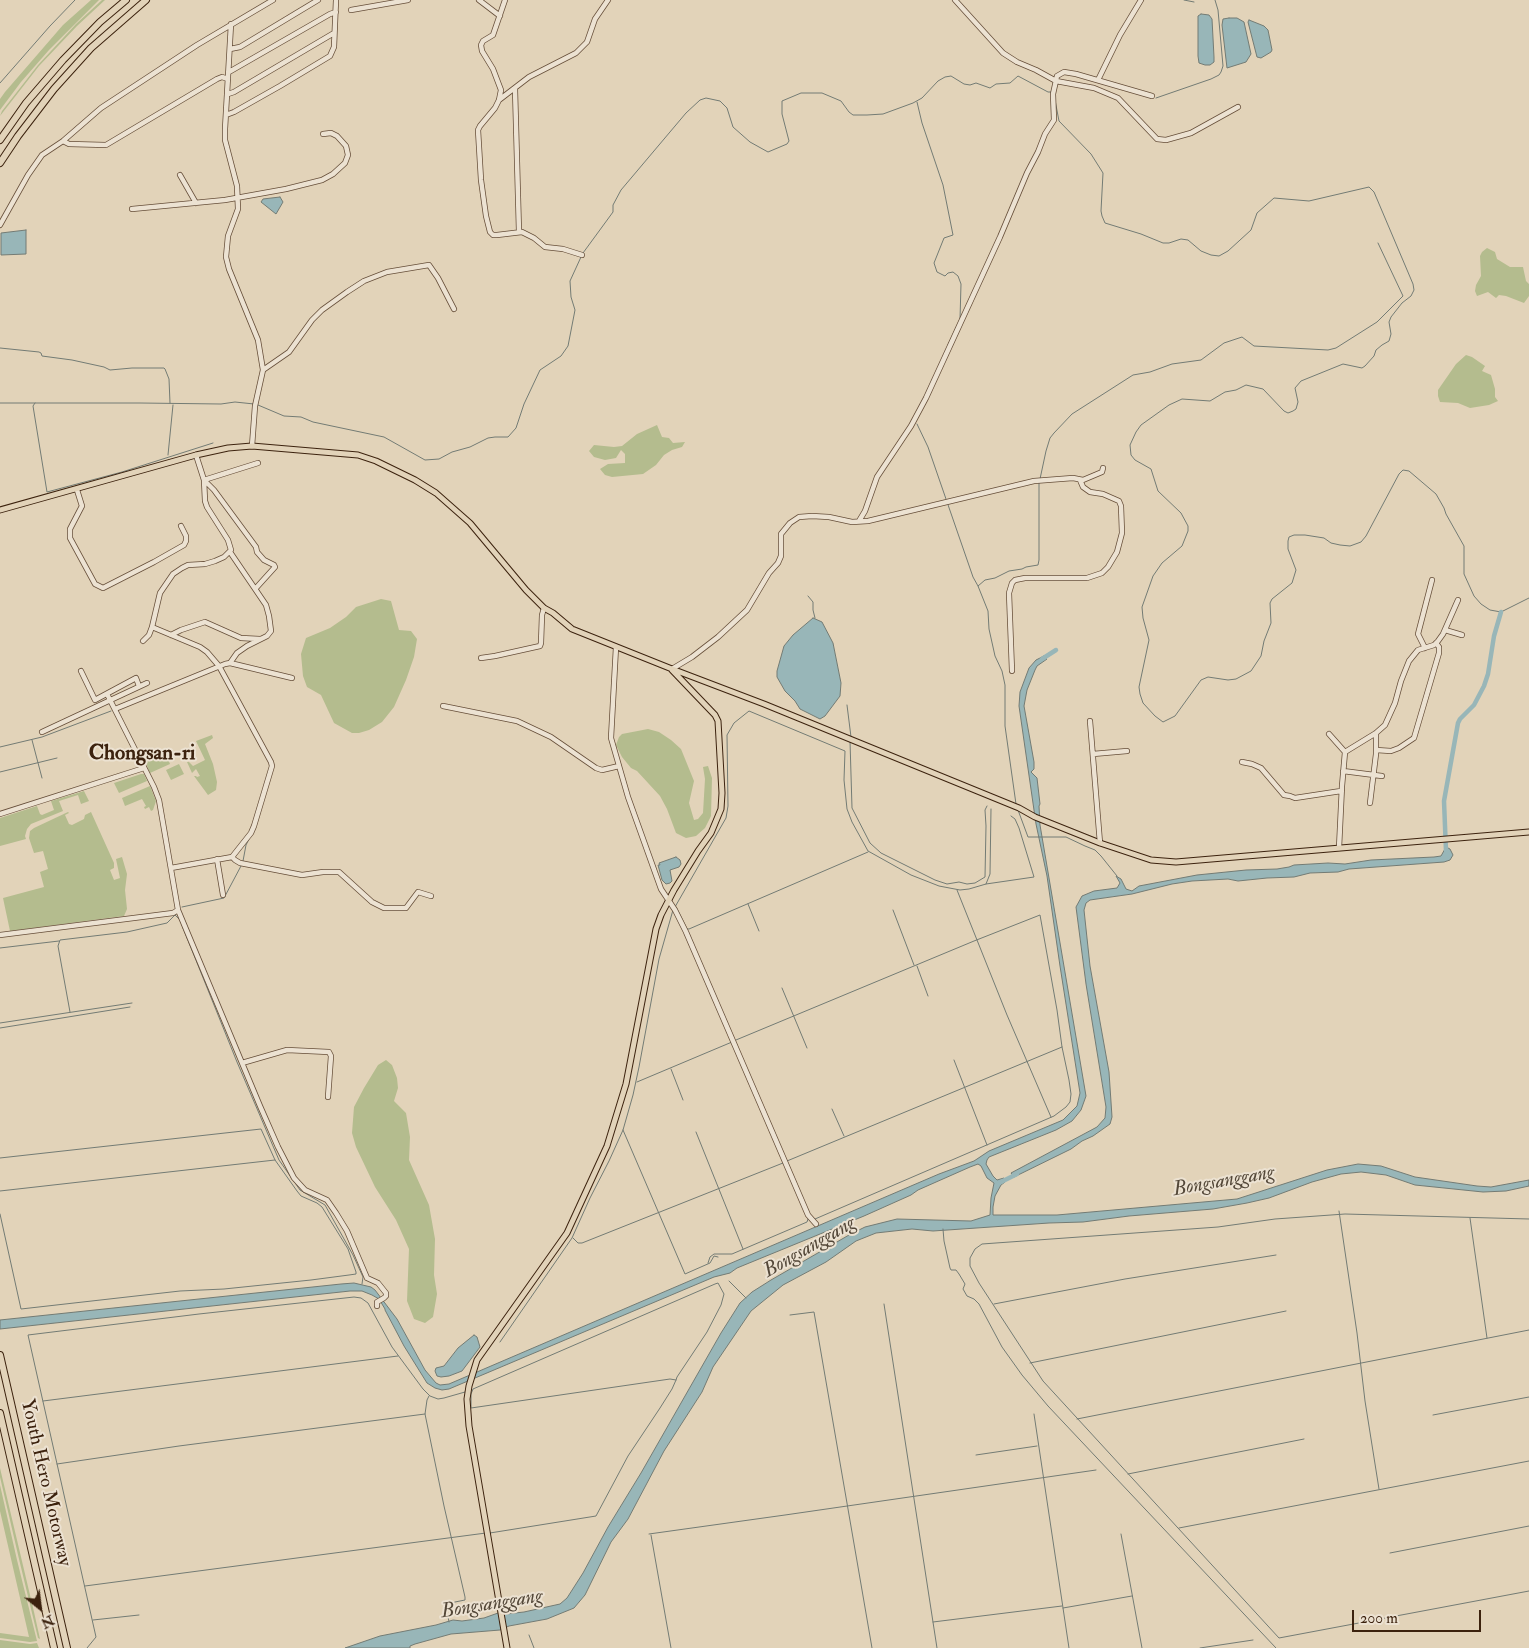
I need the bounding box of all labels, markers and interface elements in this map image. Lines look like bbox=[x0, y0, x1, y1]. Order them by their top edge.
district label: Chongsan-ri bbox=[89, 741, 195, 767]
water label: Bongsanggang bbox=[1171, 1161, 1277, 1203]
water label: Bongsanggang bbox=[760, 1212, 860, 1284]
street label: Youth Hero Motorway bbox=[15, 1397, 75, 1569]
north arrow bbox=[15, 1583, 65, 1633]
water label: Bongsanggang bbox=[439, 1585, 545, 1625]
scale bar bbox=[1354, 1600, 1483, 1632]
text: 200 m bbox=[1360, 1609, 1398, 1628]
text: N bbox=[38, 1611, 57, 1632]

